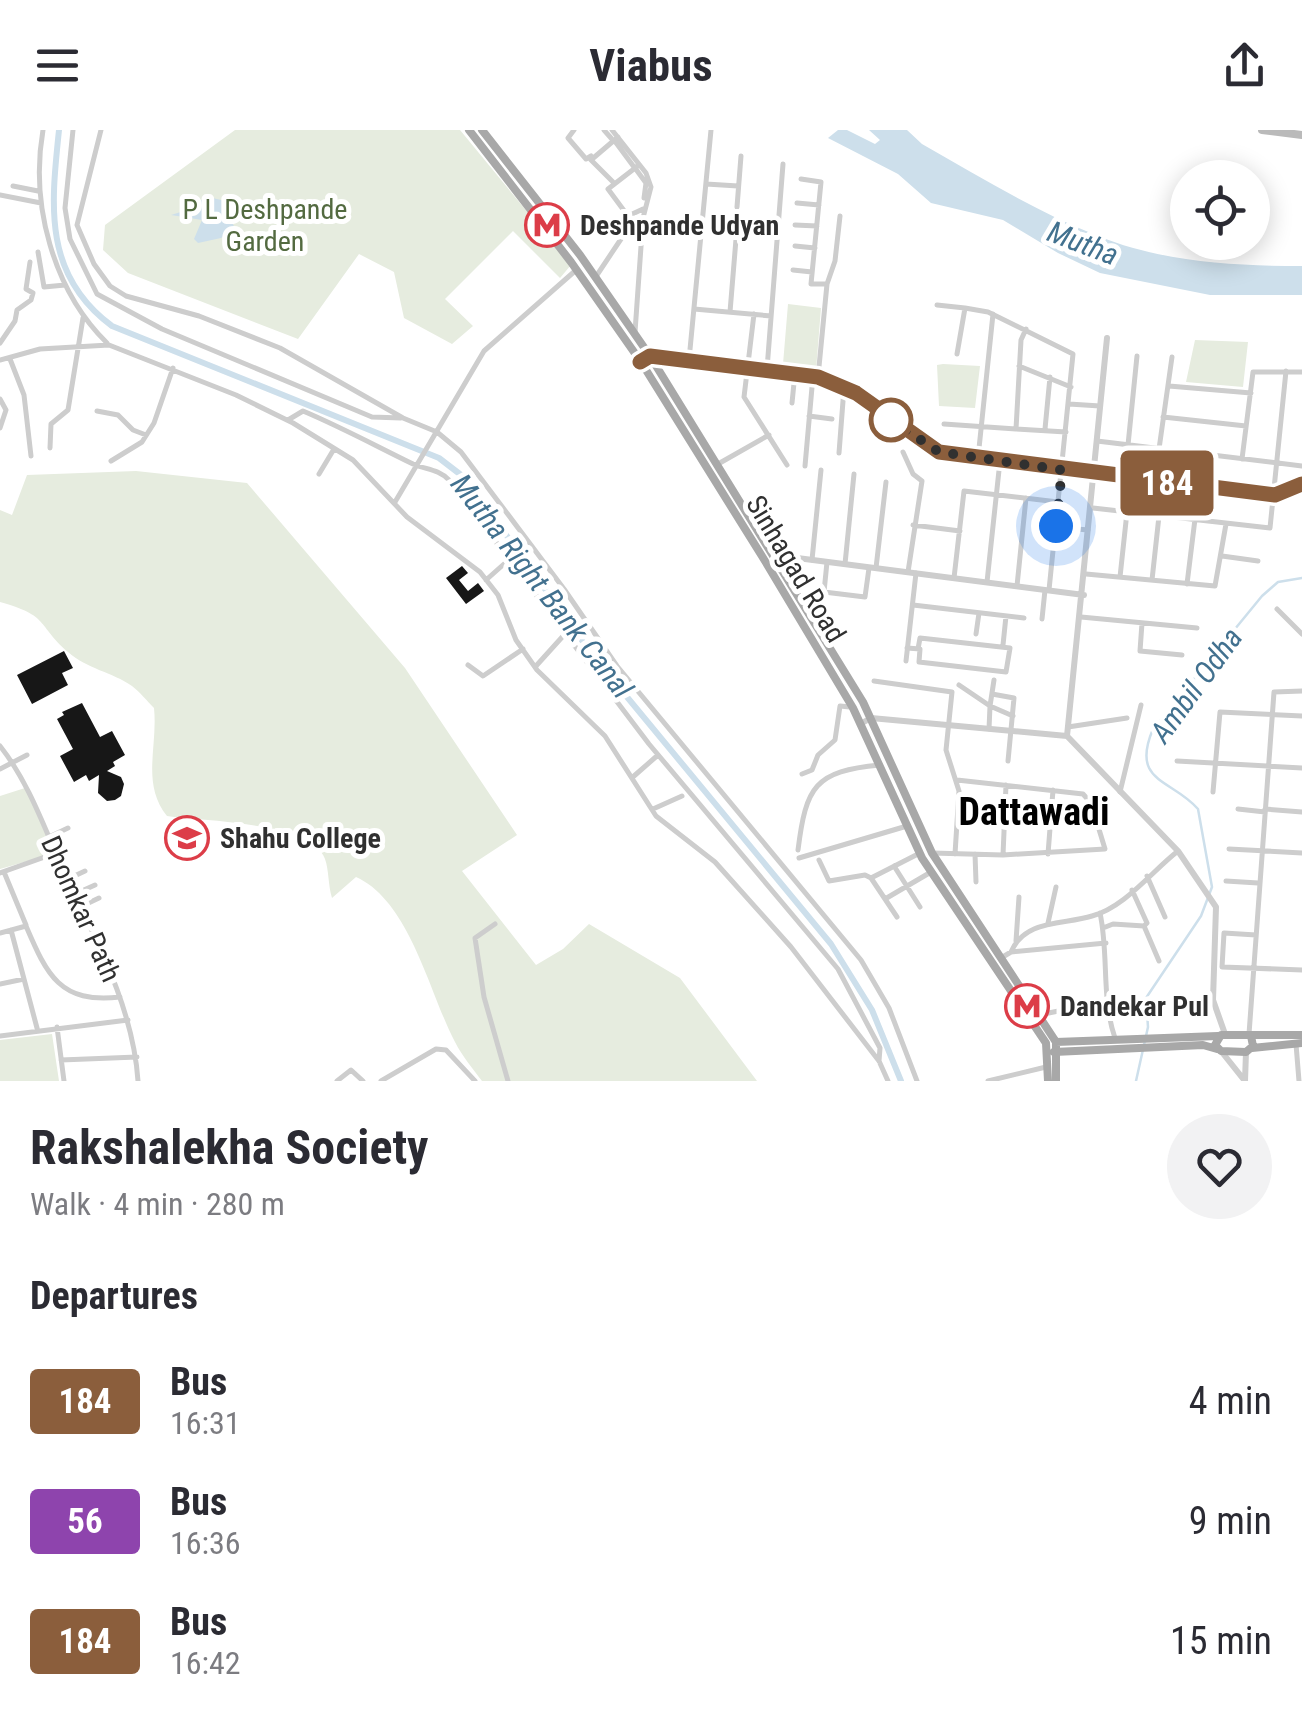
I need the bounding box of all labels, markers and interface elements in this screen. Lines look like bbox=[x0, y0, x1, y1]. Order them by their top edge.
icon: menu bbox=[30, 38, 85, 93]
icon: share bbox=[1217, 38, 1272, 93]
text: Viabus bbox=[589, 39, 713, 92]
map controls bbox=[1170, 160, 1270, 260]
button: locate bbox=[1170, 160, 1270, 260]
park label: P L Deshpande Garden bbox=[183, 193, 347, 258]
metro station icon: Deshpande Udyan bbox=[524, 202, 570, 248]
place label: Deshpande Udyan bbox=[580, 209, 779, 242]
water label: Mutha bbox=[1043, 214, 1123, 272]
unlabelled marker bbox=[870, 399, 912, 441]
line badge: 184 bbox=[1110, 450, 1224, 516]
text: 184 bbox=[1140, 463, 1194, 504]
water label: Mutha Right Bank Canal bbox=[444, 467, 640, 705]
street label: Sinhagad Road bbox=[739, 490, 853, 648]
your location bbox=[1031, 501, 1081, 551]
water label: Ambil Odha bbox=[1142, 621, 1249, 750]
district label: Dattawadi bbox=[959, 790, 1109, 834]
school or university icon: Shahu College bbox=[164, 815, 210, 861]
place label: Shahu College bbox=[220, 822, 381, 855]
street label: Dhomkar Path bbox=[34, 831, 128, 987]
metro station icon: Dandekar Pul bbox=[1004, 983, 1050, 1029]
place label: Dandekar Pul bbox=[1060, 990, 1209, 1023]
button: heart bbox=[1167, 1114, 1272, 1219]
text: Rakshalekha Society bbox=[30, 1119, 428, 1176]
text: Walk · 4 min · 280 m bbox=[30, 1185, 285, 1223]
text: Departures bbox=[30, 1274, 198, 1318]
text: Bus bbox=[170, 1360, 227, 1404]
text: 4 min bbox=[1189, 1379, 1272, 1423]
text: 184 bbox=[58, 1381, 112, 1422]
text: 16:31 bbox=[170, 1404, 241, 1442]
text: Bus bbox=[170, 1480, 227, 1524]
text: 9 min bbox=[1189, 1499, 1272, 1543]
text: 56 bbox=[67, 1501, 103, 1542]
text: 16:36 bbox=[170, 1524, 241, 1562]
text: Bus bbox=[170, 1600, 227, 1644]
text: 15 min bbox=[1170, 1619, 1272, 1663]
text: 184 bbox=[58, 1621, 112, 1662]
text: 16:42 bbox=[170, 1644, 241, 1682]

